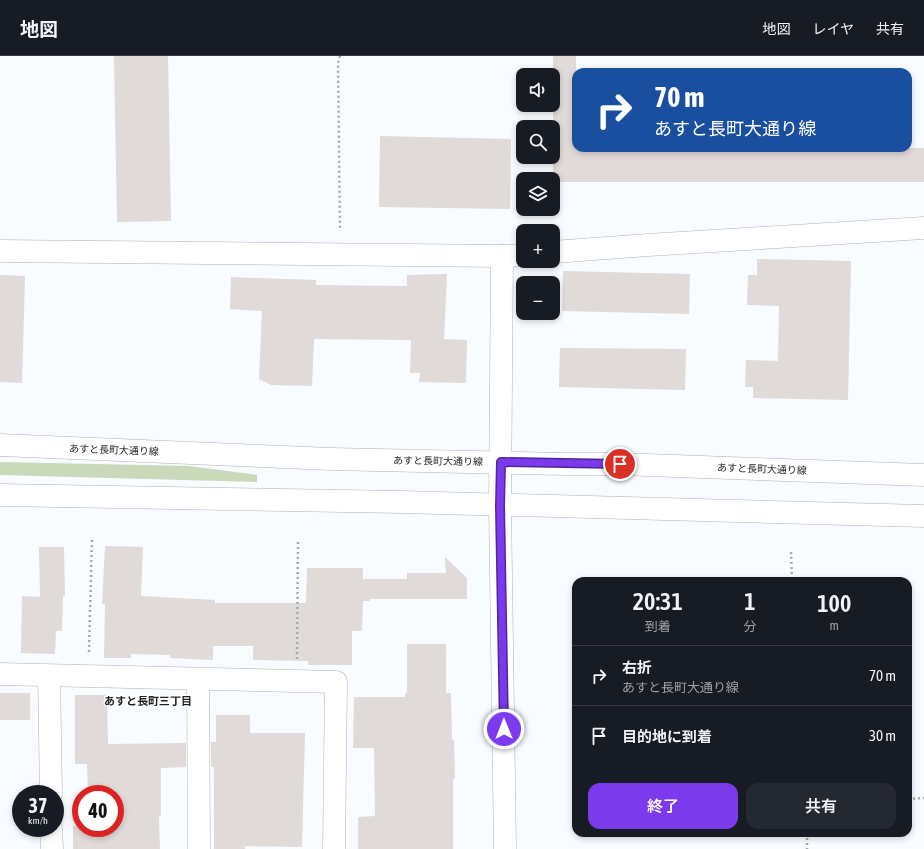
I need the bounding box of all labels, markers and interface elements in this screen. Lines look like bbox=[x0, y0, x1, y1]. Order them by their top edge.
text: 地図 bbox=[20, 18, 58, 40]
text: 地図 bbox=[762, 21, 790, 37]
text: レイヤ bbox=[812, 21, 854, 37]
text: 共有 bbox=[876, 21, 904, 37]
map controls bbox=[516, 68, 560, 320]
button: sound bbox=[516, 68, 560, 112]
text: 70 m bbox=[654, 81, 704, 113]
icon: right bbox=[588, 84, 640, 136]
text: あすと長町大通り線 bbox=[654, 118, 816, 139]
button: search bbox=[516, 120, 560, 164]
button: layers bbox=[516, 172, 560, 216]
button: + bbox=[516, 224, 560, 268]
button: − bbox=[516, 276, 560, 320]
street label: あすと長町大通り線 bbox=[69, 443, 159, 457]
pin bbox=[603, 447, 637, 481]
icon: arrive bbox=[609, 453, 631, 475]
street label: あすと長町大通り線 bbox=[393, 455, 483, 467]
street label: あすと長町大通り線 bbox=[717, 462, 807, 476]
text: 20:31 bbox=[633, 588, 683, 615]
text: 1 bbox=[744, 588, 756, 615]
text: 100 bbox=[817, 590, 851, 617]
text: m bbox=[830, 618, 839, 633]
text: 到着 bbox=[645, 619, 671, 634]
text: 分 bbox=[744, 619, 757, 634]
text: 右折 bbox=[622, 659, 652, 676]
icon: right bbox=[588, 665, 610, 687]
text: 70 m bbox=[869, 667, 896, 684]
text: あすと長町大通り線 bbox=[622, 680, 739, 695]
district label: あすと長町三丁目 bbox=[104, 695, 192, 707]
position arrow bbox=[483, 708, 525, 750]
icon: arrive bbox=[588, 725, 610, 747]
text: 30 m bbox=[869, 727, 896, 744]
text: 目的地に到着 bbox=[622, 728, 712, 745]
button: 終了 bbox=[588, 783, 738, 829]
button: 共有 bbox=[746, 783, 896, 829]
speed limit sign: 40 bbox=[72, 785, 124, 837]
text: 37 bbox=[29, 794, 47, 817]
text: km/h bbox=[28, 815, 48, 826]

